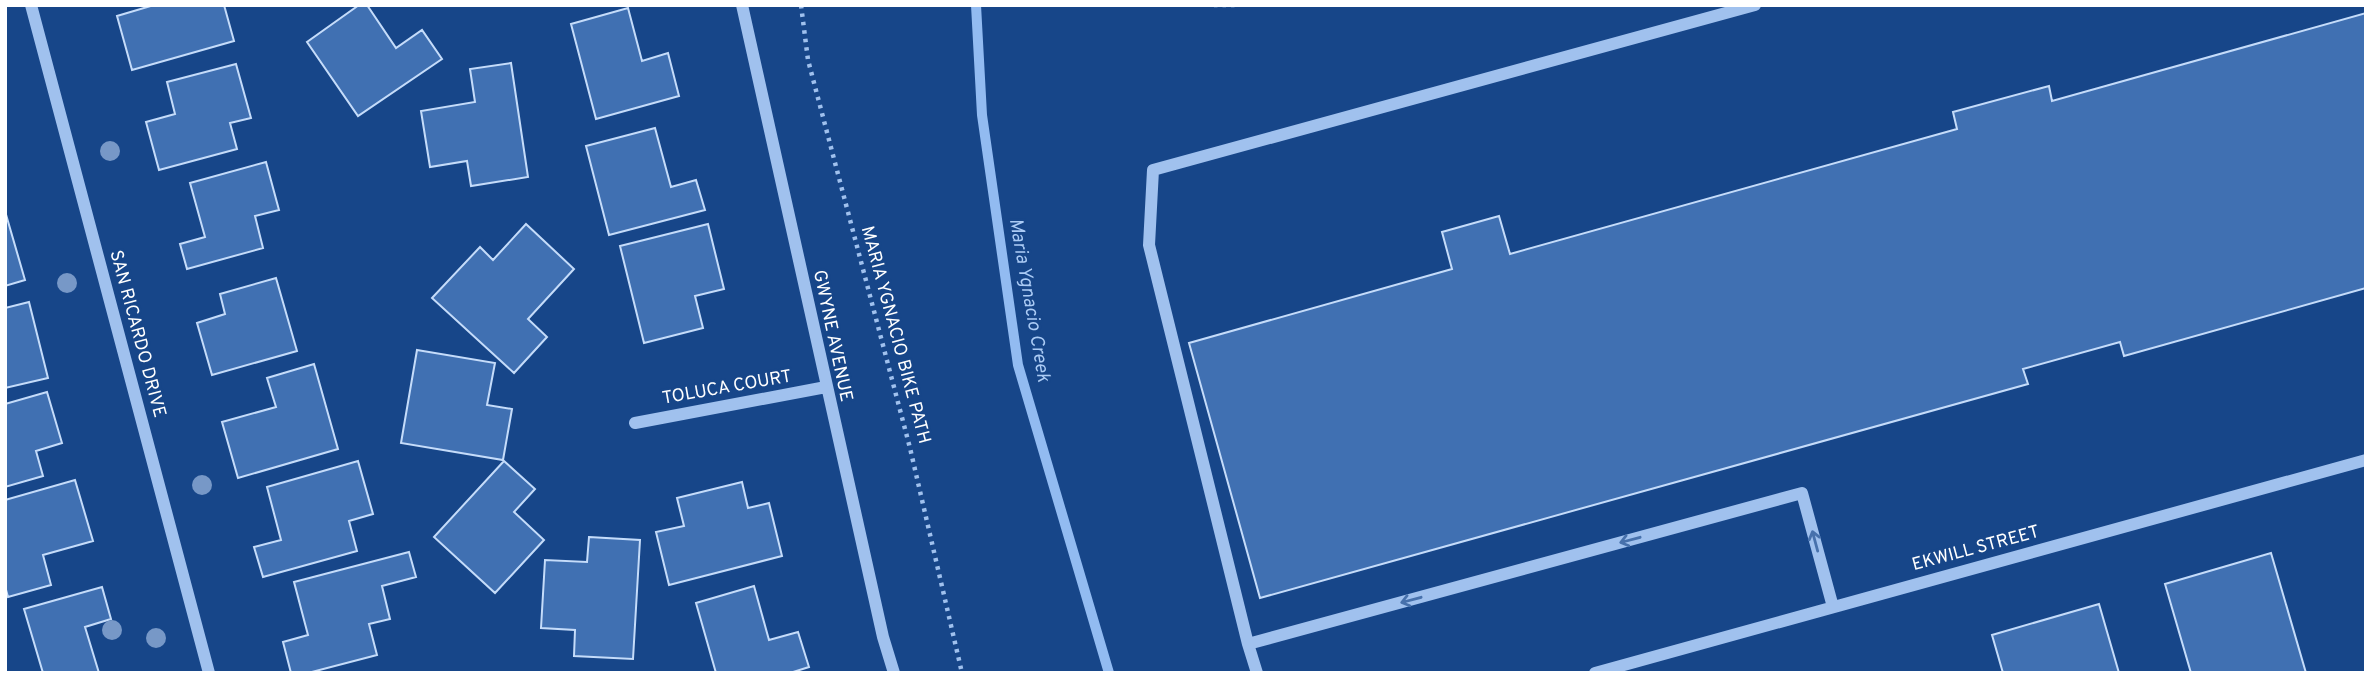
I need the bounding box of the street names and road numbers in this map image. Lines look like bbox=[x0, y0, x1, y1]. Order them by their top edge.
street label: MARIA YGNACIO BIKE PATH bbox=[855, 224, 935, 446]
street label: SAN RICARDO DRIVE bbox=[104, 248, 170, 420]
street label: GWYNE AVENUE bbox=[807, 268, 857, 404]
street label: TOLUCA COURT bbox=[660, 365, 794, 411]
street label: EKWILL STREET bbox=[1910, 521, 2042, 577]

